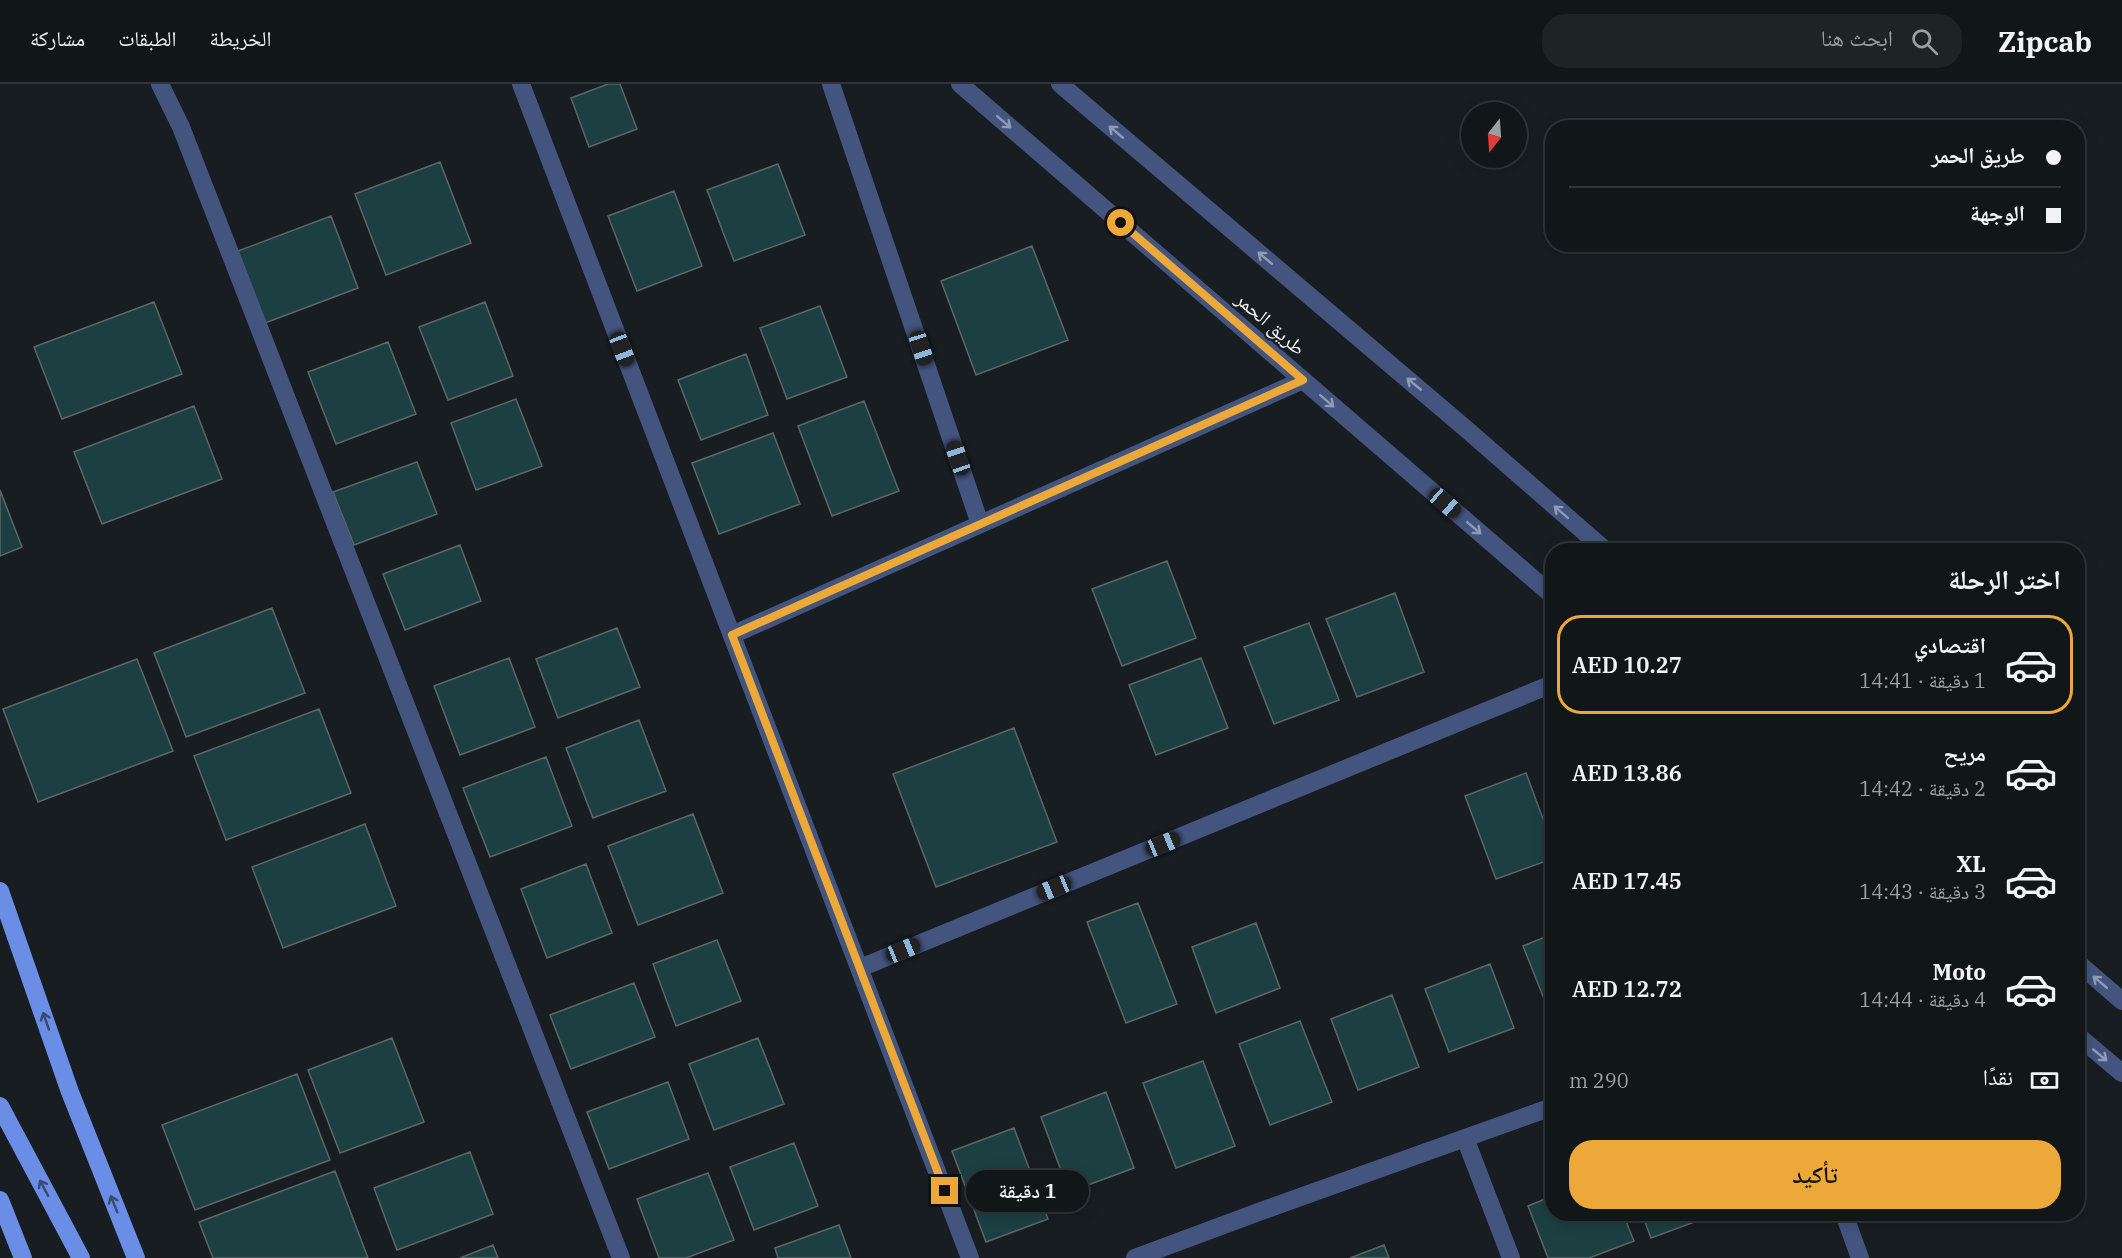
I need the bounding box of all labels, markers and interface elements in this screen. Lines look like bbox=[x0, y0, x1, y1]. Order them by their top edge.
search box bbox=[1542, 14, 1962, 68]
text: ابحث هنا bbox=[1821, 23, 1893, 52]
text: Zipcab bbox=[1998, 23, 2092, 60]
text: مشاركة bbox=[30, 24, 85, 52]
text: الطبقات bbox=[118, 24, 177, 52]
text: الخريطة bbox=[210, 24, 271, 52]
icon: search bbox=[1908, 25, 1941, 58]
north arrow bbox=[1461, 102, 1527, 168]
map controls bbox=[1461, 102, 1527, 168]
one-way arrow bbox=[997, 115, 1012, 129]
one-way arrow bbox=[1109, 125, 1124, 139]
text: طريق الحمر bbox=[1931, 140, 2025, 169]
text: الوجهة bbox=[1970, 198, 2025, 227]
route start bbox=[1107, 209, 1134, 236]
one-way arrow bbox=[1258, 251, 1273, 265]
street label: طريق الحمر bbox=[1230, 285, 1312, 361]
car bbox=[907, 328, 935, 368]
car bbox=[607, 329, 637, 369]
one-way arrow bbox=[1406, 378, 1422, 391]
one-way arrow bbox=[1319, 394, 1334, 408]
car bbox=[944, 438, 972, 478]
car bbox=[1426, 484, 1464, 522]
one-way arrow bbox=[1554, 505, 1569, 519]
one-way arrow bbox=[1467, 521, 1482, 535]
text: اختر الرحلة bbox=[1948, 561, 2061, 596]
text: اقتصادي bbox=[1914, 630, 1986, 659]
icon: car bbox=[2004, 638, 2058, 692]
text: AED 10.27 bbox=[1572, 650, 1682, 679]
text: 1 دقيقة · 14:41 bbox=[1859, 667, 1986, 694]
text: مريح bbox=[1943, 738, 1986, 767]
icon: car bbox=[2004, 746, 2058, 800]
text: AED 13.86 bbox=[1572, 758, 1682, 787]
text: 2 دقيقة · 14:42 bbox=[1859, 775, 1986, 802]
car bbox=[1143, 829, 1183, 859]
text: XL bbox=[1956, 849, 1986, 878]
icon: car bbox=[2004, 854, 2058, 908]
text: AED 17.45 bbox=[1572, 866, 1682, 895]
car bbox=[1034, 873, 1074, 903]
text: 3 دقيقة · 14:43 bbox=[1859, 878, 1986, 905]
car bbox=[883, 935, 923, 965]
text: Moto bbox=[1932, 957, 1986, 986]
icon: car bbox=[2004, 962, 2058, 1016]
text: AED 12.72 bbox=[1572, 974, 1682, 1003]
one-way arrow bbox=[2093, 975, 2108, 989]
text: 4 دقيقة · 14:44 bbox=[1859, 986, 1986, 1013]
one-way arrow bbox=[39, 1012, 50, 1031]
one-way arrow bbox=[2092, 1048, 2107, 1062]
text: نقدًا bbox=[1983, 1062, 2013, 1091]
icon: cash bbox=[2028, 1064, 2061, 1097]
text: 290 m bbox=[1569, 1067, 1629, 1094]
button: تأكيد bbox=[1569, 1140, 2061, 1209]
callout: 1 دقيقة bbox=[966, 1170, 1089, 1212]
route end bbox=[931, 1177, 958, 1204]
text: 1 دقيقة bbox=[998, 1177, 1057, 1204]
one-way arrow bbox=[38, 1180, 50, 1197]
one-way arrow bbox=[108, 1195, 119, 1213]

